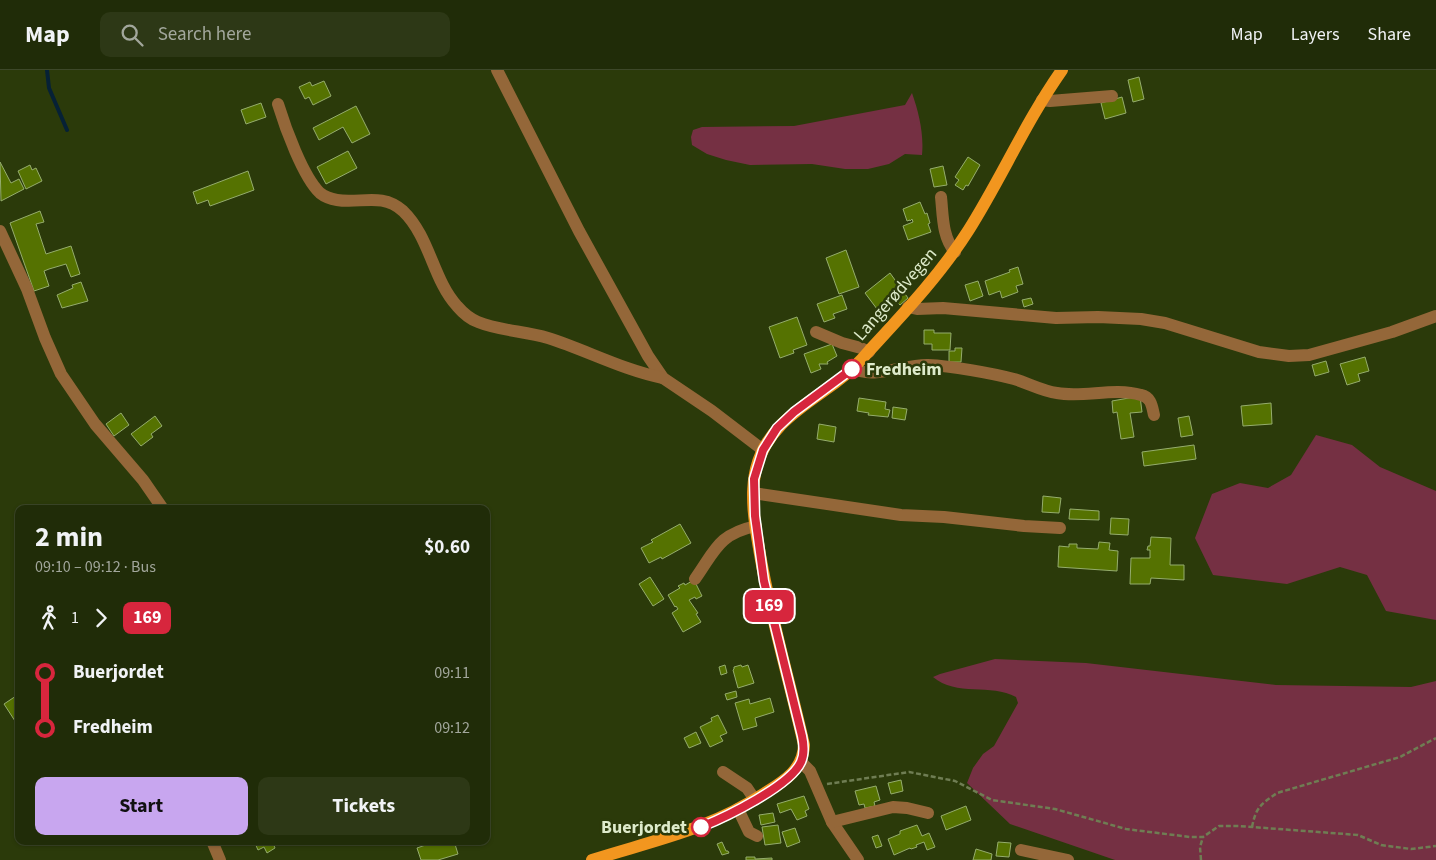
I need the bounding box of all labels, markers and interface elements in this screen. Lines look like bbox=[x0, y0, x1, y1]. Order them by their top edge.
search box bbox=[100, 12, 450, 57]
text: Map bbox=[25, 17, 70, 52]
icon: search bbox=[118, 21, 146, 49]
text: Search here bbox=[158, 21, 251, 48]
text: Map bbox=[1231, 22, 1263, 47]
text: Layers bbox=[1291, 22, 1340, 47]
text: Share bbox=[1368, 22, 1411, 47]
street label: Langerødvegen bbox=[848, 242, 943, 346]
place label: Fredheim bbox=[866, 357, 942, 382]
marker: Fredheim bbox=[842, 359, 862, 379]
text: 2 min bbox=[35, 517, 103, 557]
text: $0.60 bbox=[424, 534, 470, 561]
text: 09:10 – 09:12 · Bus bbox=[35, 556, 156, 578]
line badge: 169 bbox=[740, 590, 798, 622]
text: 169 bbox=[755, 593, 783, 618]
icon: walk bbox=[35, 604, 63, 632]
icon: forward bbox=[87, 604, 115, 632]
text: 169 bbox=[133, 605, 161, 630]
text: 1 bbox=[71, 607, 79, 629]
text: Buerjordet bbox=[73, 659, 164, 686]
text: 09:11 bbox=[434, 662, 470, 684]
text: Fredheim bbox=[73, 714, 153, 741]
text: 09:12 bbox=[434, 717, 470, 739]
button: Start bbox=[35, 777, 248, 835]
button: Tickets bbox=[258, 777, 470, 835]
place label: Buerjordet bbox=[601, 815, 687, 840]
marker: Buerjordet bbox=[691, 817, 711, 837]

